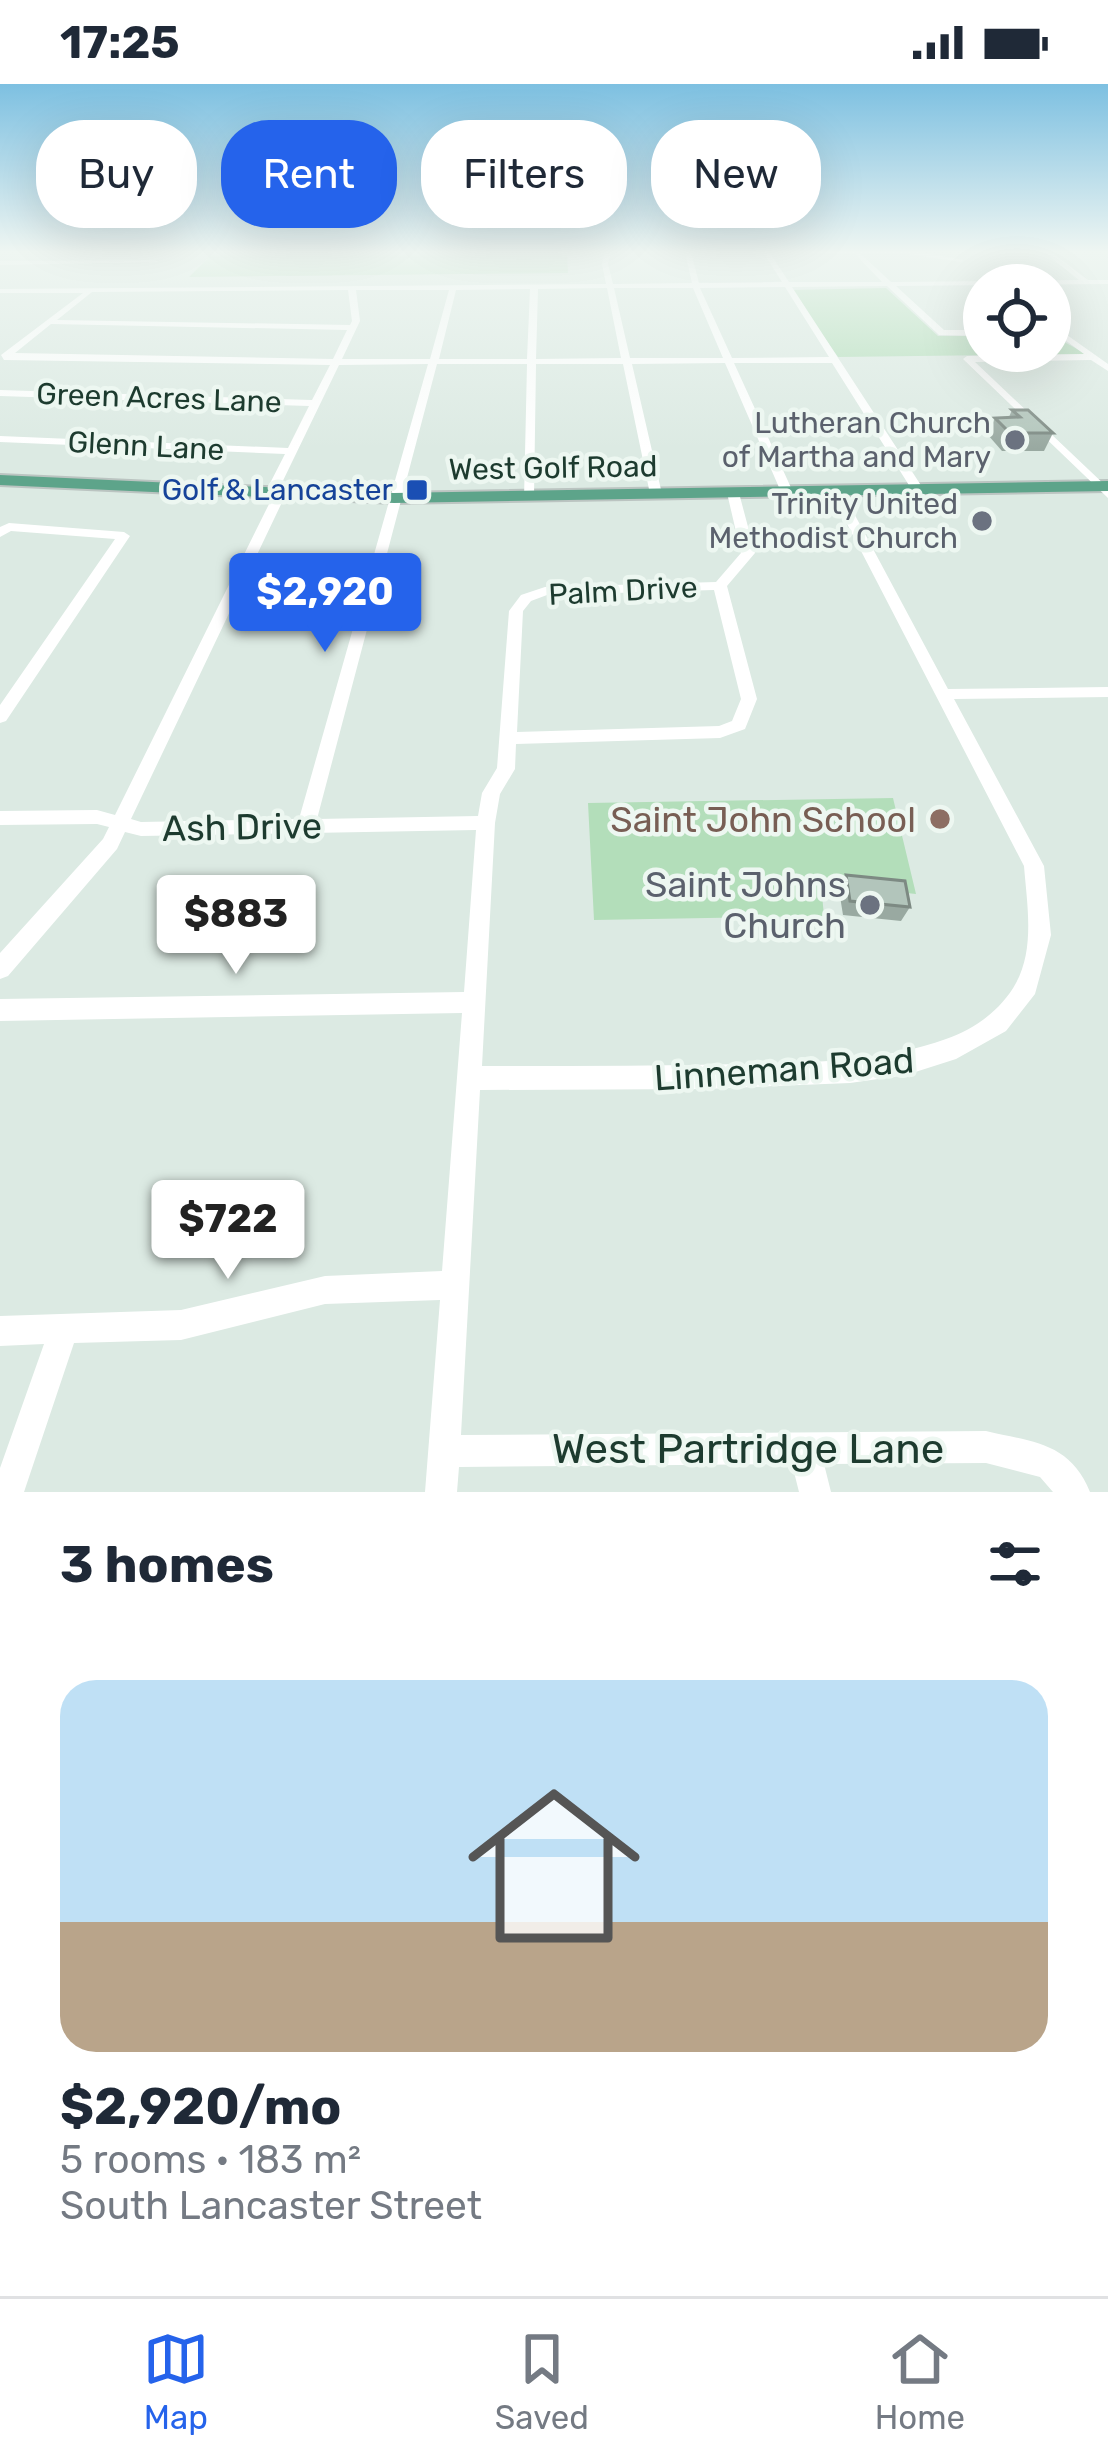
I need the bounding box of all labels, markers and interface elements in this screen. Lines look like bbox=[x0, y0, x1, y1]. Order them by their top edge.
text: 17:25 bbox=[60, 16, 180, 69]
chip: Buy bbox=[36, 120, 197, 228]
chip: Rent bbox=[221, 120, 397, 228]
chip: Filters bbox=[421, 120, 627, 228]
chip: New bbox=[651, 120, 821, 228]
map controls bbox=[963, 264, 1071, 372]
button: locate bbox=[963, 264, 1071, 372]
street label: Green Acres Lane bbox=[36, 376, 282, 420]
place label: Lutheran Church of Martha and Mary bbox=[722, 405, 991, 475]
street label: Glenn Lane bbox=[67, 424, 225, 468]
marker: Lutheran Church of Martha and Mary bbox=[1002, 427, 1028, 453]
street label: West Golf Road bbox=[448, 448, 658, 488]
place label: Golf & Lancaster bbox=[162, 472, 394, 508]
marker: Golf & Lancaster bbox=[404, 477, 430, 503]
place label: Trinity United Methodist Church bbox=[709, 486, 958, 556]
marker: Trinity United Methodist Church bbox=[969, 508, 995, 534]
pin: $2,920 bbox=[227, 553, 423, 655]
text: $2,920 bbox=[256, 569, 394, 615]
street label: Palm Drive bbox=[548, 569, 698, 613]
place label: Saint John School bbox=[610, 798, 916, 841]
street label: Ash Drive bbox=[162, 804, 322, 850]
marker: Saint John School bbox=[927, 806, 953, 832]
place label: Saint Johns Church bbox=[645, 863, 846, 947]
pin: $883 bbox=[165, 875, 307, 977]
text: $883 bbox=[184, 891, 288, 937]
marker: Saint Johns Church bbox=[857, 892, 883, 918]
street label: Linneman Road bbox=[653, 1038, 915, 1100]
pin: $722 bbox=[157, 1180, 299, 1282]
text: $722 bbox=[178, 1196, 278, 1242]
street label: West Partridge Lane bbox=[552, 1424, 944, 1474]
icon: filters bbox=[982, 1531, 1048, 1597]
text: 3 homes bbox=[60, 1534, 274, 1595]
icon: home bbox=[446, 1758, 662, 1974]
text: $2,920/mo bbox=[60, 2076, 342, 2137]
text: 5 rooms · 183 m² bbox=[60, 2137, 361, 2183]
text: South Lancaster Street bbox=[60, 2183, 482, 2229]
tab: Map bbox=[143, 2326, 209, 2437]
tab: Saved bbox=[495, 2326, 589, 2437]
tab: Home bbox=[875, 2326, 965, 2437]

